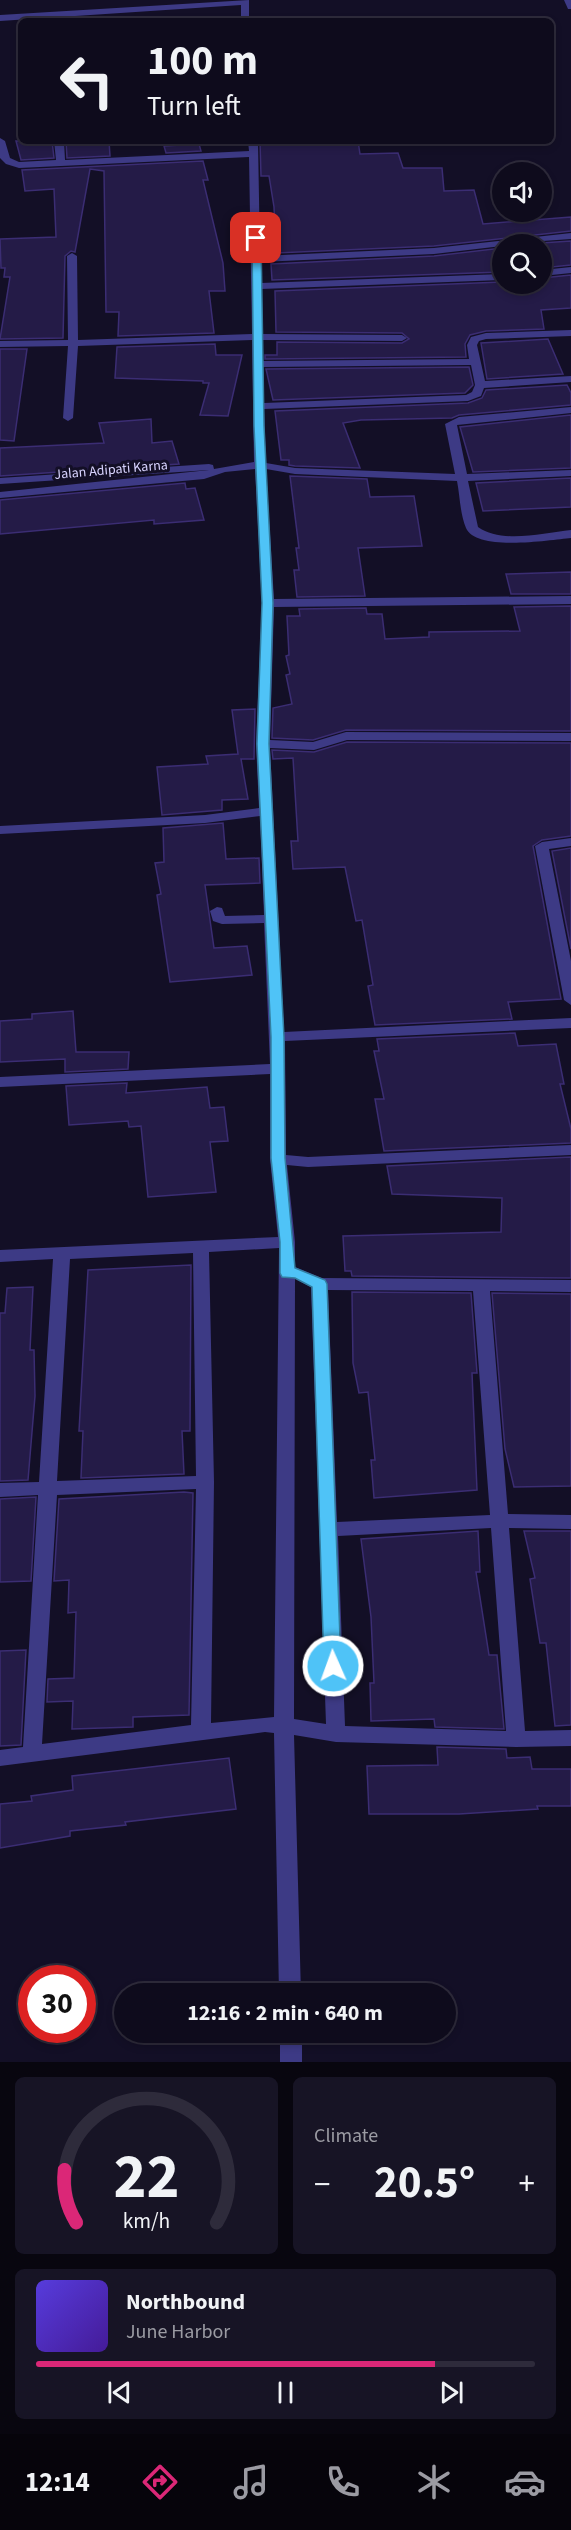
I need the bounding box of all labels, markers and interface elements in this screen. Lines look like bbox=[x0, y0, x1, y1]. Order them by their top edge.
text: 100 m bbox=[147, 31, 258, 91]
icon: left bbox=[48, 42, 126, 120]
text: Turn left bbox=[147, 87, 241, 126]
map controls bbox=[492, 162, 552, 294]
button: sound bbox=[492, 162, 552, 222]
pin bbox=[230, 212, 281, 263]
icon: arrive bbox=[239, 221, 272, 254]
button: search bbox=[492, 234, 552, 294]
street label: Jalan Adipati Karna bbox=[54, 455, 169, 485]
position arrow bbox=[301, 1634, 365, 1698]
speed limit sign: 30 bbox=[18, 1965, 96, 2043]
text: 12:16 · 2 min · 640 m bbox=[187, 1997, 383, 2029]
text: Climate bbox=[314, 2122, 378, 2150]
text: 22 bbox=[114, 2133, 179, 2222]
text: 20.5° bbox=[374, 2151, 475, 2215]
text: − bbox=[314, 2161, 330, 2208]
text: + bbox=[519, 2161, 535, 2208]
text: km/h bbox=[123, 2206, 170, 2237]
text: Northbound bbox=[126, 2286, 245, 2318]
text: June Harbor bbox=[126, 2318, 230, 2346]
icon: previous bbox=[103, 2376, 136, 2409]
icon: pause bbox=[269, 2376, 302, 2409]
icon: next bbox=[435, 2376, 468, 2409]
icon: directions bbox=[139, 2461, 181, 2503]
icon: music bbox=[230, 2461, 272, 2503]
icon: phone bbox=[322, 2461, 364, 2503]
icon: climate bbox=[413, 2461, 455, 2503]
icon: car bbox=[504, 2461, 546, 2503]
text: 12:14 bbox=[25, 2463, 90, 2502]

